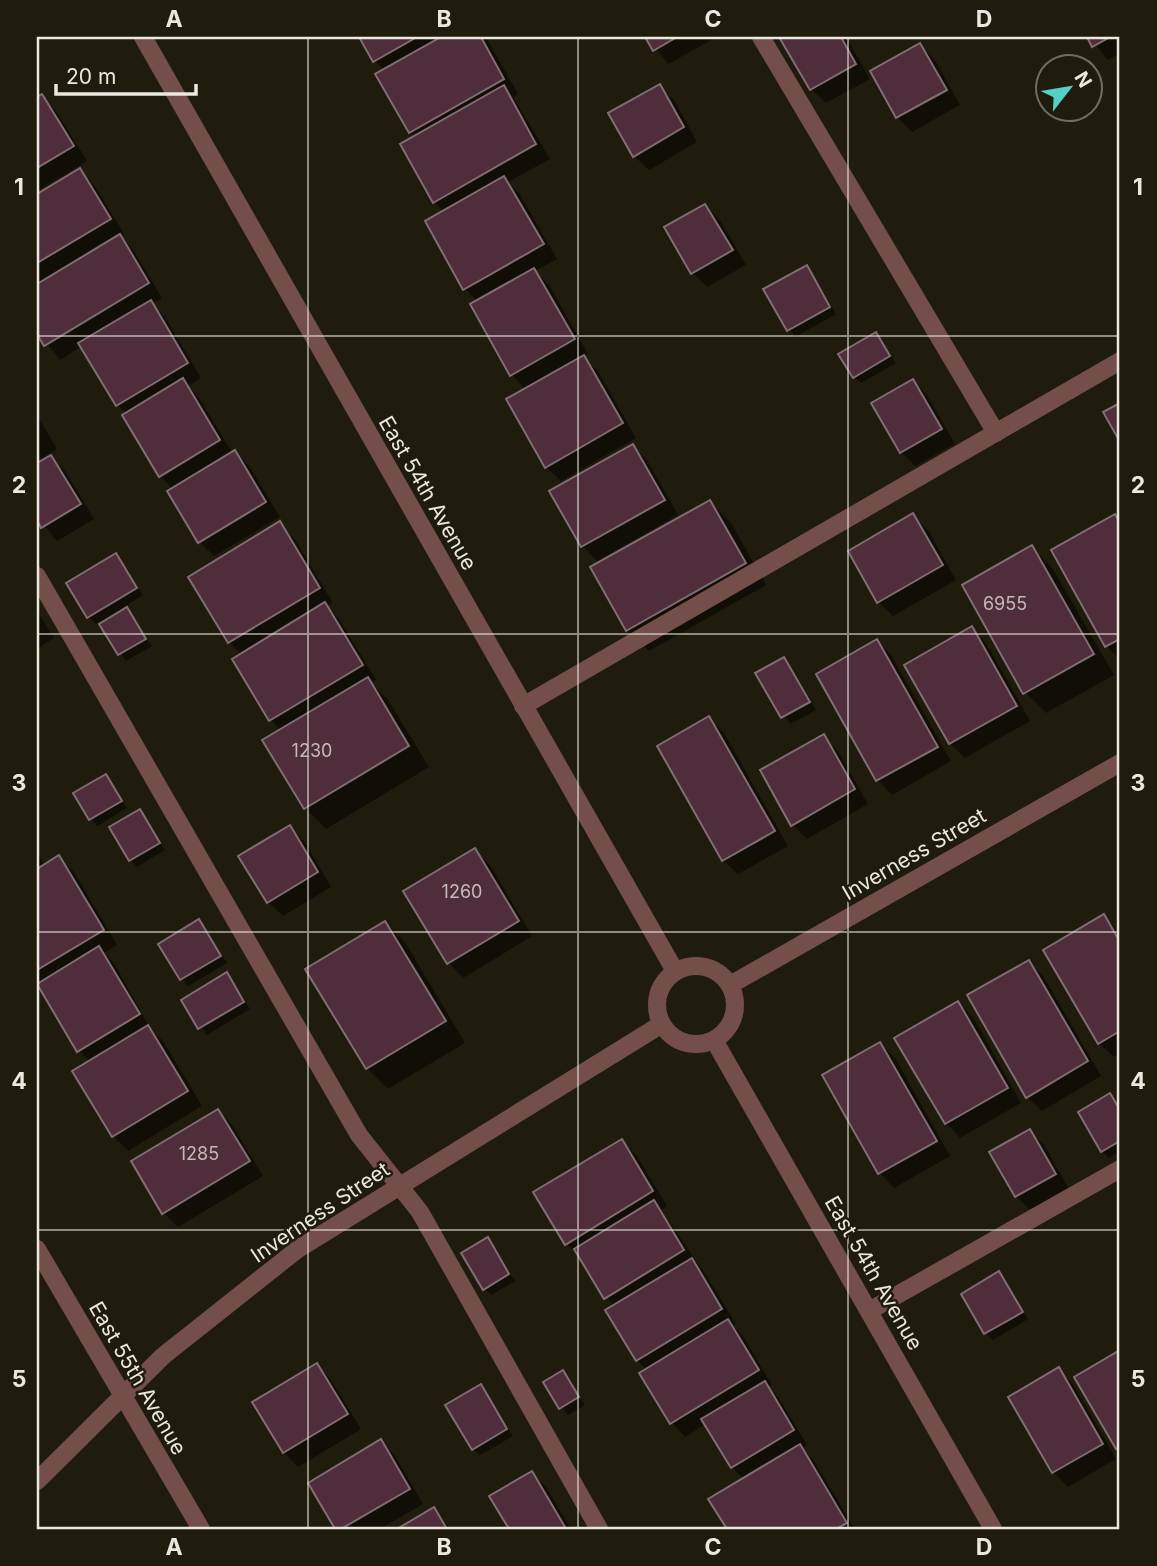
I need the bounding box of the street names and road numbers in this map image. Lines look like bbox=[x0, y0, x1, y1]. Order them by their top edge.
street label: East 54th Avenue bbox=[374, 412, 482, 574]
street label: Inverness Street bbox=[838, 803, 990, 905]
street label: Inverness Street bbox=[246, 1156, 394, 1268]
street label: East 54th Avenue bbox=[820, 1192, 928, 1354]
street label: East 55th Avenue bbox=[84, 1297, 192, 1459]

